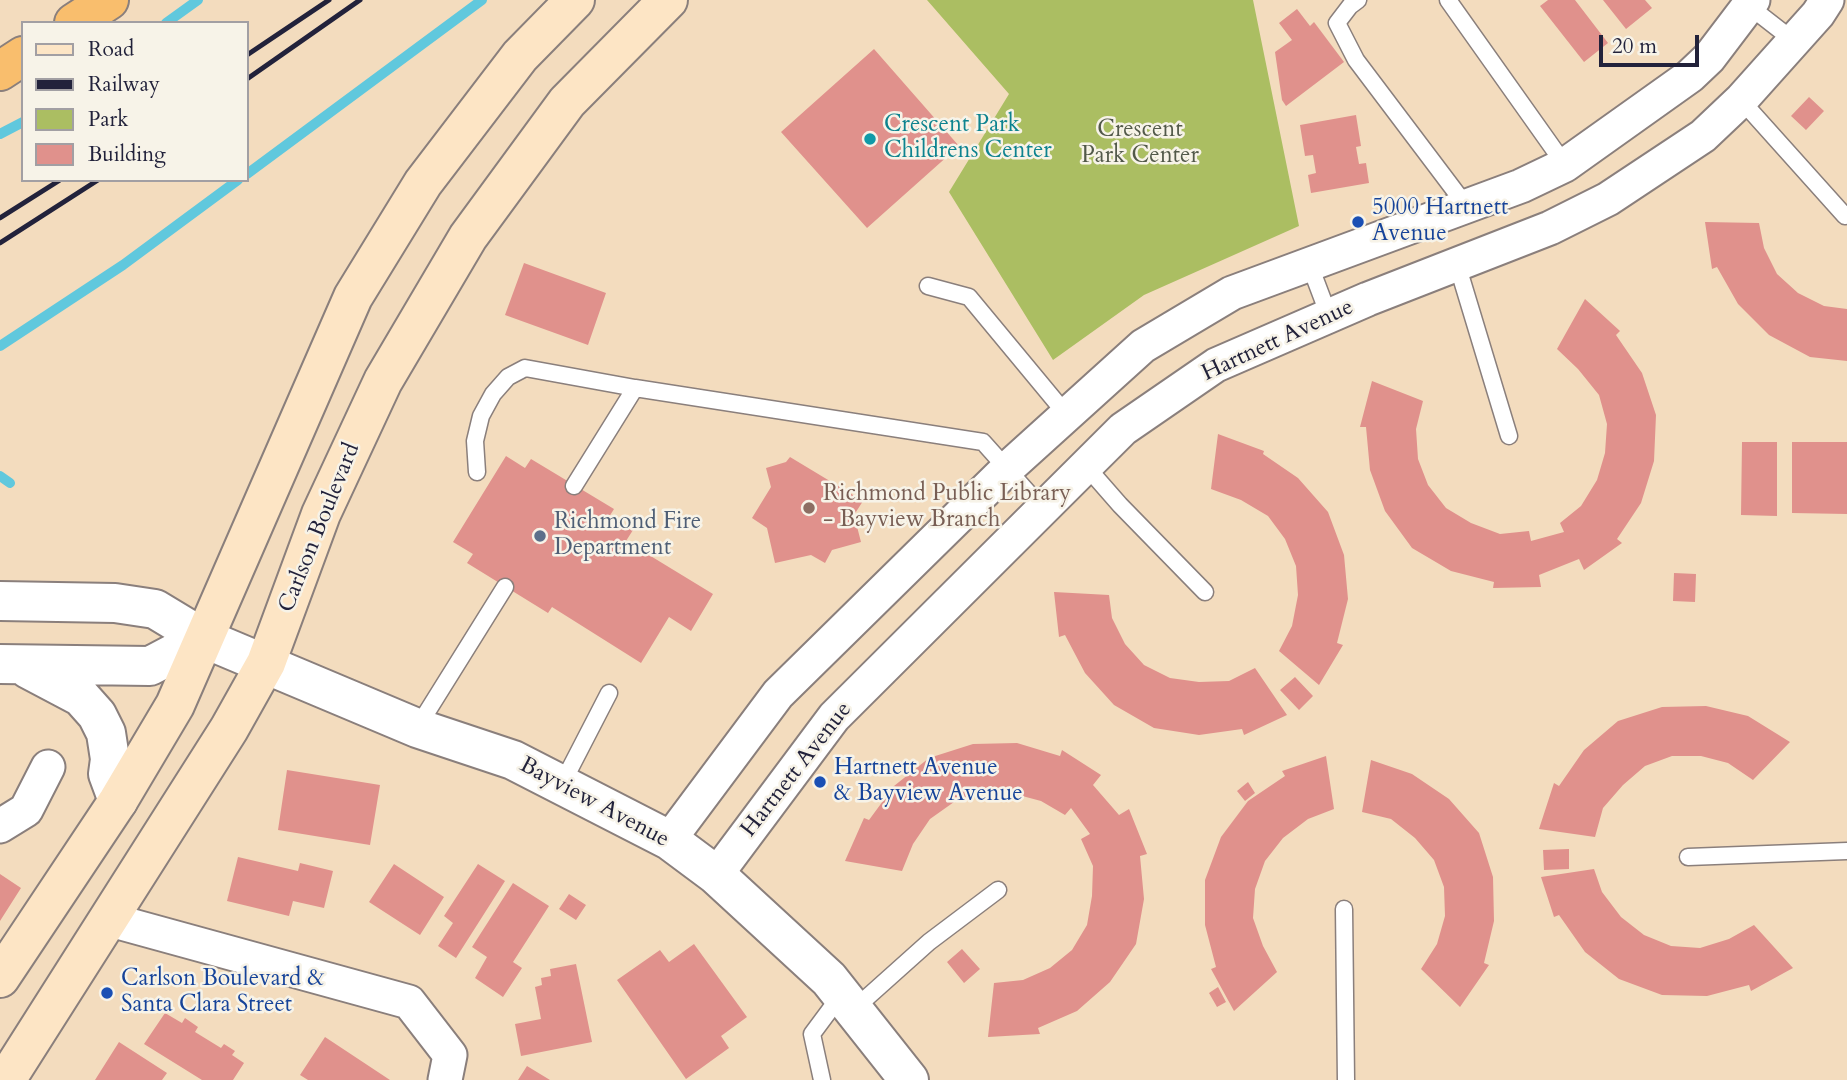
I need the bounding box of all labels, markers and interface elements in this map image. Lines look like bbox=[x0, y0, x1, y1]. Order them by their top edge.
legend bbox=[21, 21, 248, 182]
scale bar bbox=[1602, 21, 1702, 65]
text: 20 m bbox=[1612, 32, 1657, 61]
text: Road bbox=[88, 35, 134, 64]
text: Railway bbox=[88, 70, 160, 99]
text: Park bbox=[88, 105, 128, 134]
place label: Crescent Park Childrens Center bbox=[884, 112, 1052, 166]
park label: Crescent Park Center bbox=[1081, 117, 1199, 171]
marker: Crescent Park Childrens Center bbox=[862, 131, 878, 147]
text: Building bbox=[88, 140, 166, 169]
place label: 5000 Hartnett Avenue bbox=[1372, 195, 1508, 249]
marker: 5000 Hartnett Avenue bbox=[1350, 214, 1366, 230]
street label: Hartnett Avenue bbox=[1198, 294, 1358, 388]
street label: Carlson Boulevard bbox=[273, 439, 367, 617]
place label: Richmond Public Library - Bayview Branch bbox=[823, 481, 1071, 535]
marker: Richmond Public Library - Bayview Branch bbox=[801, 500, 817, 516]
place label: Richmond Fire Department bbox=[554, 509, 701, 563]
marker: Richmond Fire Department bbox=[532, 528, 548, 544]
street label: Hartnett Avenue bbox=[736, 697, 858, 843]
street label: Bayview Avenue bbox=[514, 752, 674, 854]
place label: Hartnett Avenue & Bayview Avenue bbox=[834, 755, 1023, 809]
marker: Hartnett Avenue & Bayview Avenue bbox=[812, 774, 828, 790]
place label: Carlson Boulevard & Santa Clara Street bbox=[121, 966, 325, 1020]
marker: Carlson Boulevard & Santa Clara Street bbox=[99, 985, 115, 1001]

